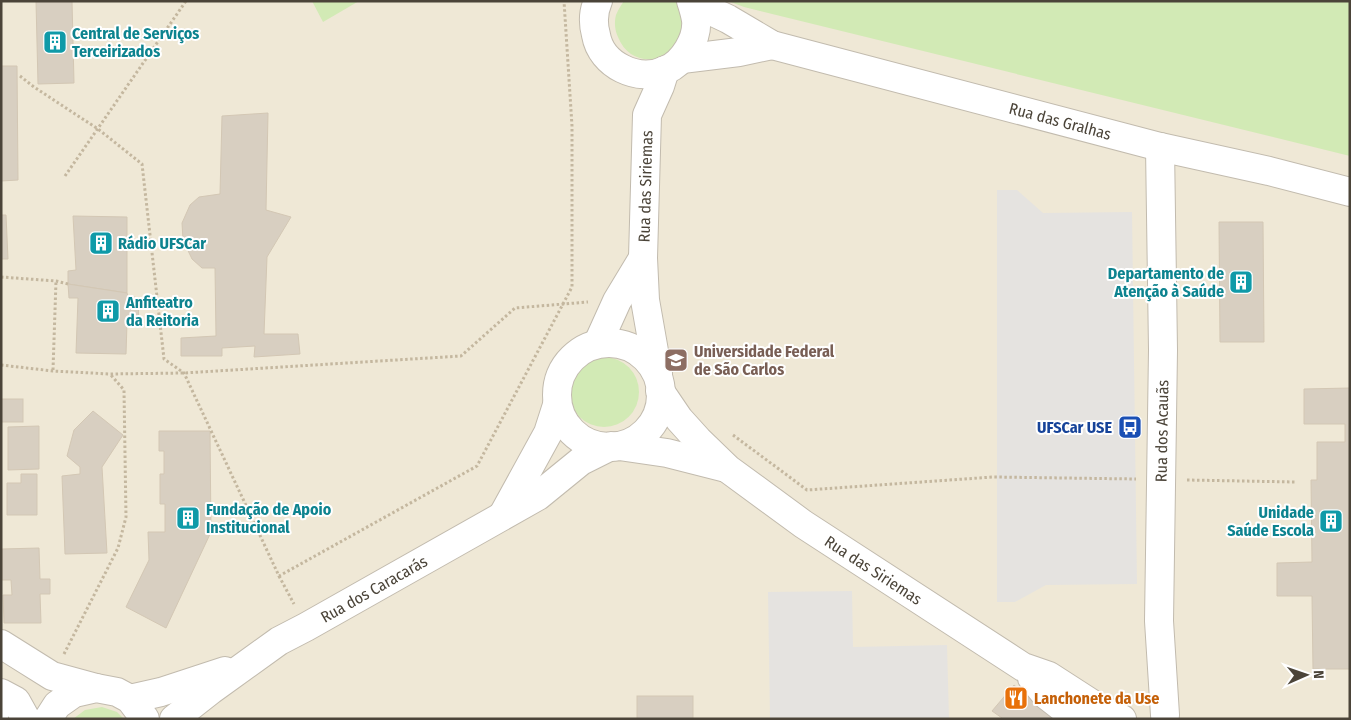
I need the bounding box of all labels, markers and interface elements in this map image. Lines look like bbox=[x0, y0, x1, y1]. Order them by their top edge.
place label: Central de Serviços Terceirizados bbox=[72, 24, 199, 61]
building icon: Central de Serviços Terceirizados bbox=[42, 29, 68, 55]
street label: Rua das Gralhas bbox=[1007, 98, 1114, 143]
street label: Rua das Siriemas bbox=[634, 130, 656, 242]
building icon: Rádio UFSCar bbox=[88, 230, 114, 256]
place label: Rádio UFSCar bbox=[118, 234, 206, 253]
place label: Departamento de Atenção à Saúde bbox=[1108, 264, 1224, 302]
building icon: Departamento de Atenção à Saúde bbox=[1228, 269, 1254, 295]
place label: Anfiteatro da Reitoria bbox=[125, 293, 199, 330]
building icon: Anfiteatro da Reitoria bbox=[95, 298, 121, 324]
place label: Universidade Federal de São Carlos bbox=[694, 342, 835, 379]
school or university icon: Universidade Federal de São Carlos bbox=[663, 347, 689, 373]
street label: Rua dos Acauãs bbox=[1152, 380, 1172, 482]
bus stop icon: UFSCar USE bbox=[1117, 414, 1143, 440]
place label: UFSCar USE bbox=[1037, 418, 1112, 437]
place label: Fundação de Apoio Institucional bbox=[206, 500, 332, 537]
place label: Unidade Saúde Escola bbox=[1227, 503, 1314, 540]
building icon: Fundação de Apoio Institucional bbox=[175, 505, 201, 531]
building icon: Unidade Saúde Escola bbox=[1318, 508, 1344, 534]
street label: Rua das Siriemas bbox=[821, 531, 926, 608]
street label: Rua dos Caracarás bbox=[317, 551, 430, 626]
north arrow bbox=[1281, 650, 1331, 700]
text: N bbox=[1310, 670, 1327, 679]
restaurant icon: Lanchonete da Use bbox=[1003, 685, 1029, 711]
place label: Lanchonete da Use bbox=[1034, 689, 1159, 708]

